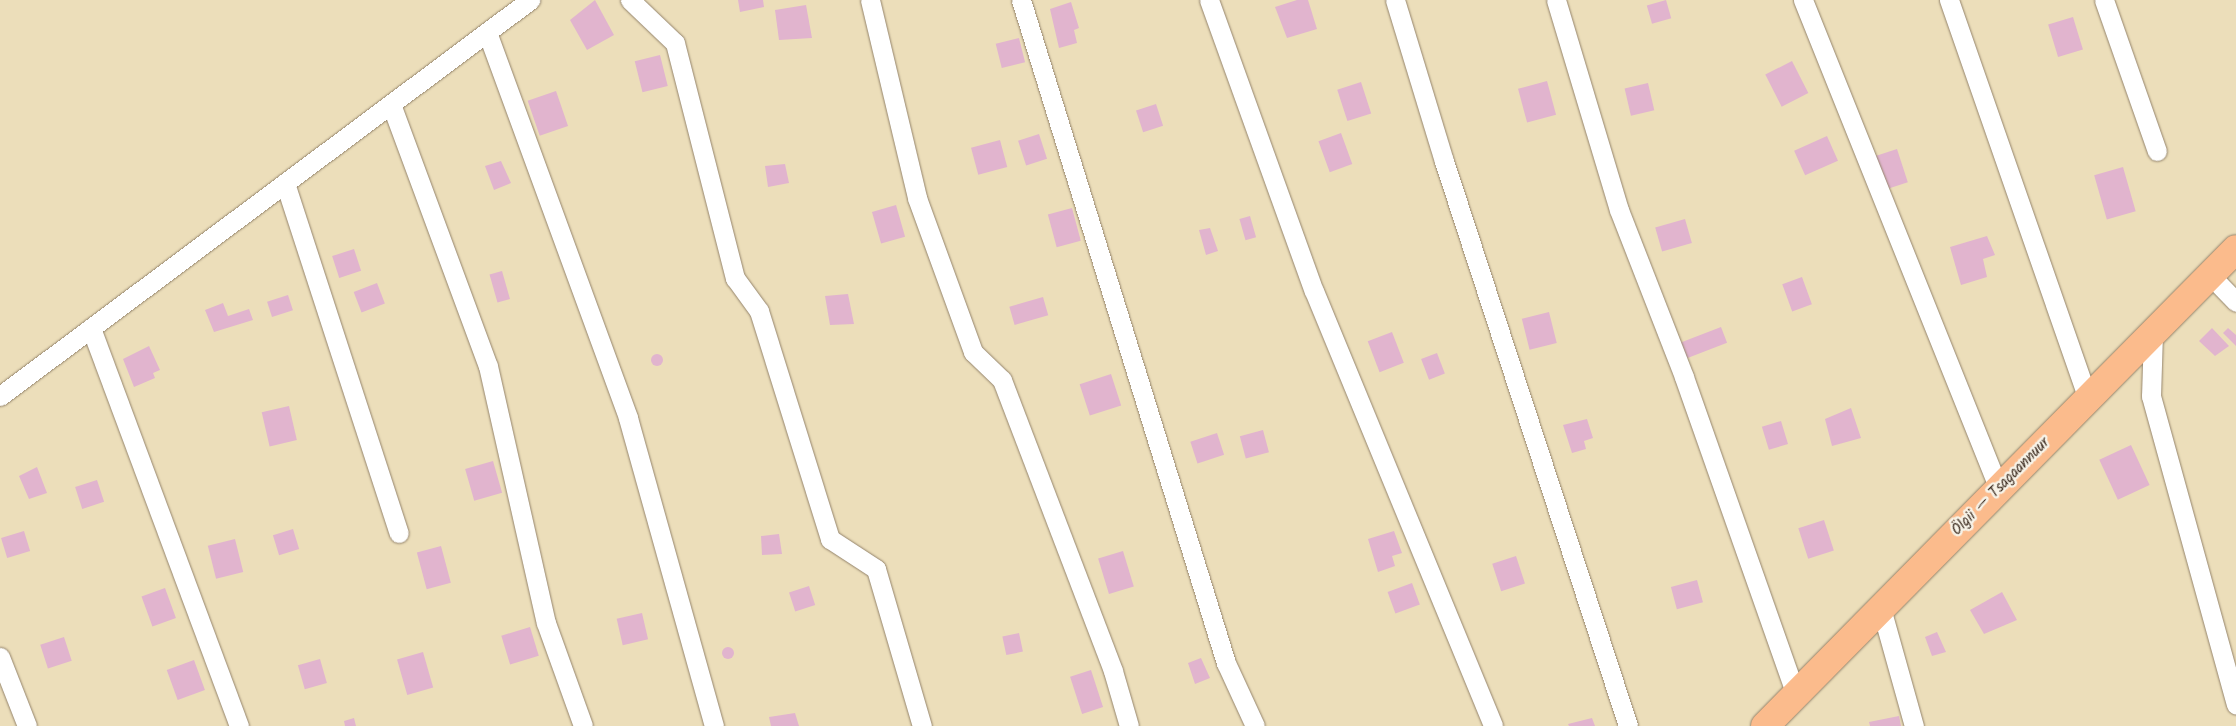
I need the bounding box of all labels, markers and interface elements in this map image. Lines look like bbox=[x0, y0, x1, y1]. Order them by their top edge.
street label: Ölgii — Tsagaannuur bbox=[1948, 434, 2054, 540]

